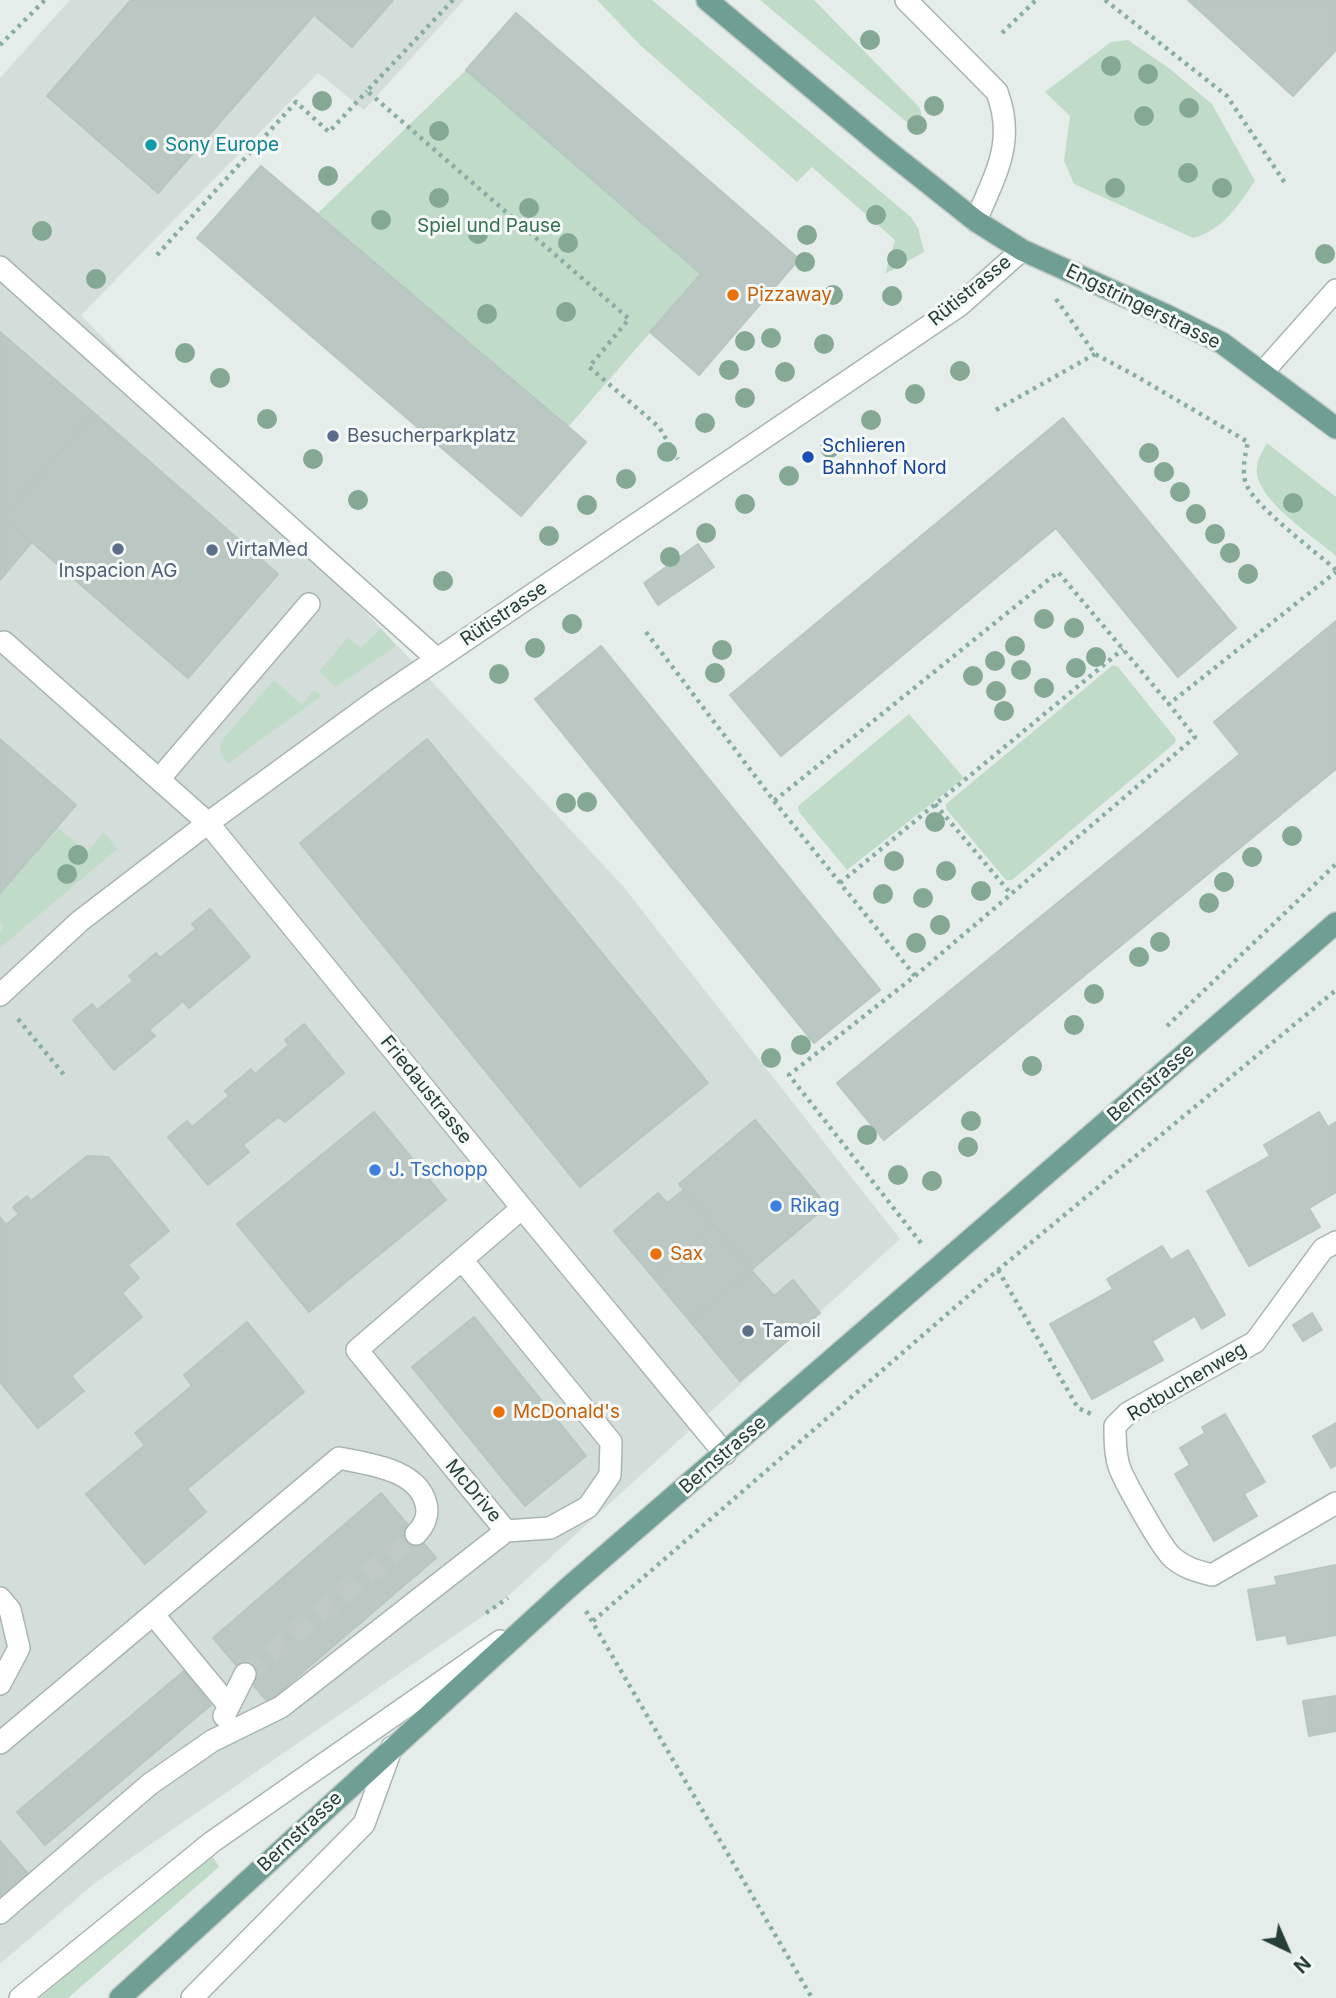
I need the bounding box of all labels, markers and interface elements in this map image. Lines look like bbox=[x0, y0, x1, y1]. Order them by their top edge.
place label: Sony Europe bbox=[165, 134, 279, 156]
marker: Sony Europe bbox=[143, 137, 159, 153]
park label: Spiel und Pause bbox=[417, 215, 561, 237]
street label: Rütistrasse bbox=[924, 251, 1016, 331]
street label: Engstringerstrasse bbox=[1062, 260, 1224, 354]
place label: Pizzaway bbox=[747, 284, 832, 306]
marker: Pizzaway bbox=[725, 287, 741, 303]
place label: Besucherparkplatz bbox=[347, 425, 516, 447]
marker: Besucherparkplatz bbox=[325, 428, 341, 444]
place label: Schlieren Bahnhof Nord bbox=[822, 435, 947, 479]
marker: Schlieren Bahnhof Nord bbox=[800, 449, 816, 465]
place label: VirtaMed bbox=[226, 539, 308, 561]
marker: Inspacion AG bbox=[110, 541, 126, 557]
marker: VirtaMed bbox=[204, 542, 220, 558]
place label: Inspacion AG bbox=[59, 560, 177, 582]
street label: Rütistrasse bbox=[456, 577, 552, 651]
street label: Friedaustrasse bbox=[375, 1031, 477, 1149]
street label: Bernstrasse bbox=[1103, 1039, 1199, 1127]
place label: J. Tschopp bbox=[389, 1159, 488, 1181]
marker: J. Tschopp bbox=[367, 1162, 383, 1178]
place label: Rikag bbox=[790, 1195, 840, 1217]
marker: Rikag bbox=[768, 1198, 784, 1214]
place label: Sax bbox=[670, 1243, 703, 1265]
marker: Sax bbox=[648, 1246, 664, 1262]
place label: Tamoil bbox=[762, 1320, 821, 1342]
marker: Tamoil bbox=[740, 1323, 756, 1339]
street label: Rotbuchenweg bbox=[1123, 1338, 1251, 1426]
place label: McDonald's bbox=[513, 1401, 620, 1423]
marker: McDonald's bbox=[491, 1404, 507, 1420]
street label: Bernstrasse bbox=[675, 1411, 771, 1499]
street label: McDrive bbox=[440, 1455, 506, 1527]
street label: Bernstrasse bbox=[253, 1787, 347, 1877]
north arrow bbox=[1252, 1914, 1322, 1984]
text: N bbox=[1289, 1951, 1315, 1978]

